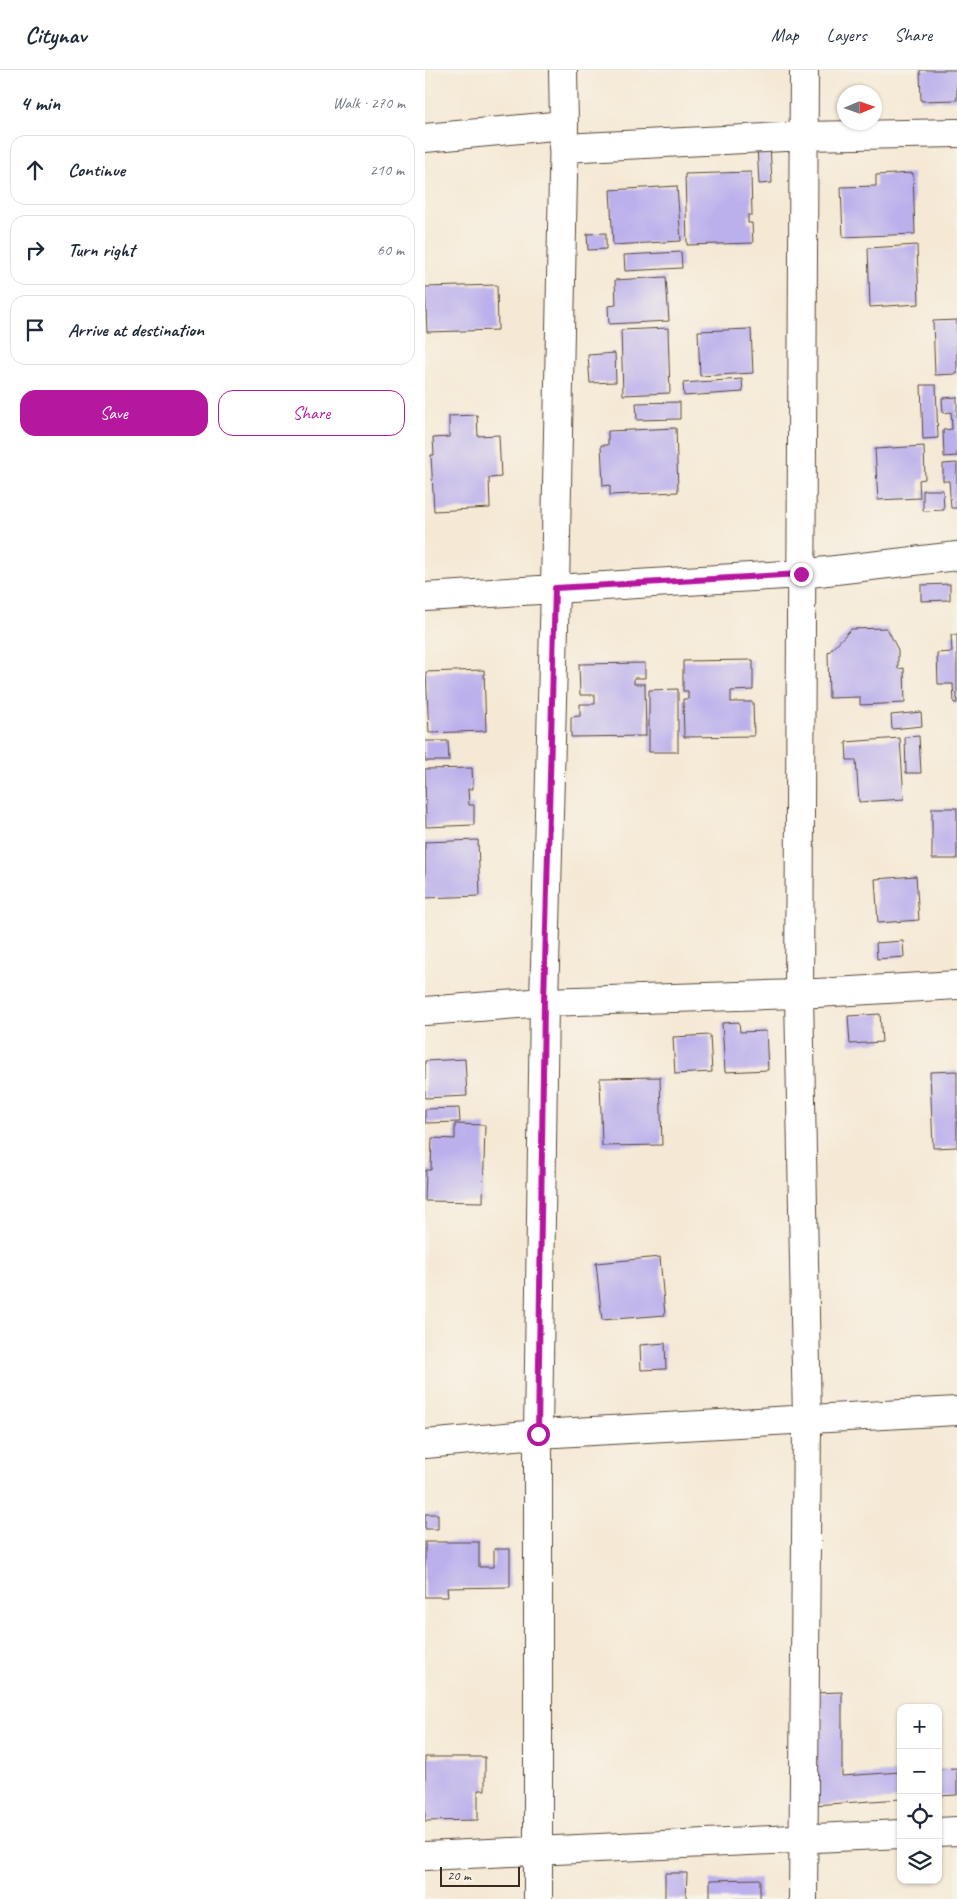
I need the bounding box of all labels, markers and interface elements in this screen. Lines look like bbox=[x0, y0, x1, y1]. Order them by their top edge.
text: Citynav bbox=[25, 20, 86, 50]
text: Map bbox=[771, 24, 799, 46]
text: Layers bbox=[827, 24, 866, 46]
text: Share bbox=[894, 24, 932, 46]
north arrow bbox=[837, 85, 882, 130]
text: 4 min bbox=[20, 90, 60, 116]
text: Walk · 270 m bbox=[333, 93, 405, 113]
icon: ahead bbox=[21, 156, 49, 184]
text: Continue bbox=[68, 158, 125, 182]
text: 210 m bbox=[370, 160, 404, 180]
icon: right bbox=[21, 236, 49, 264]
text: Turn right bbox=[68, 238, 135, 262]
text: 60 m bbox=[377, 240, 404, 260]
icon: arrive bbox=[21, 316, 49, 344]
text: Arrive at destination bbox=[68, 318, 204, 342]
button: Save bbox=[20, 390, 208, 436]
button: Share bbox=[218, 390, 405, 436]
route end bbox=[790, 563, 813, 586]
route start bbox=[527, 1423, 550, 1446]
map controls bbox=[897, 1704, 942, 1884]
button: + bbox=[897, 1704, 942, 1749]
button: − bbox=[897, 1749, 942, 1794]
button: locate bbox=[897, 1794, 942, 1839]
button: layers bbox=[897, 1839, 942, 1884]
scale bar bbox=[440, 1864, 520, 1887]
text: 20 m bbox=[447, 1867, 471, 1884]

